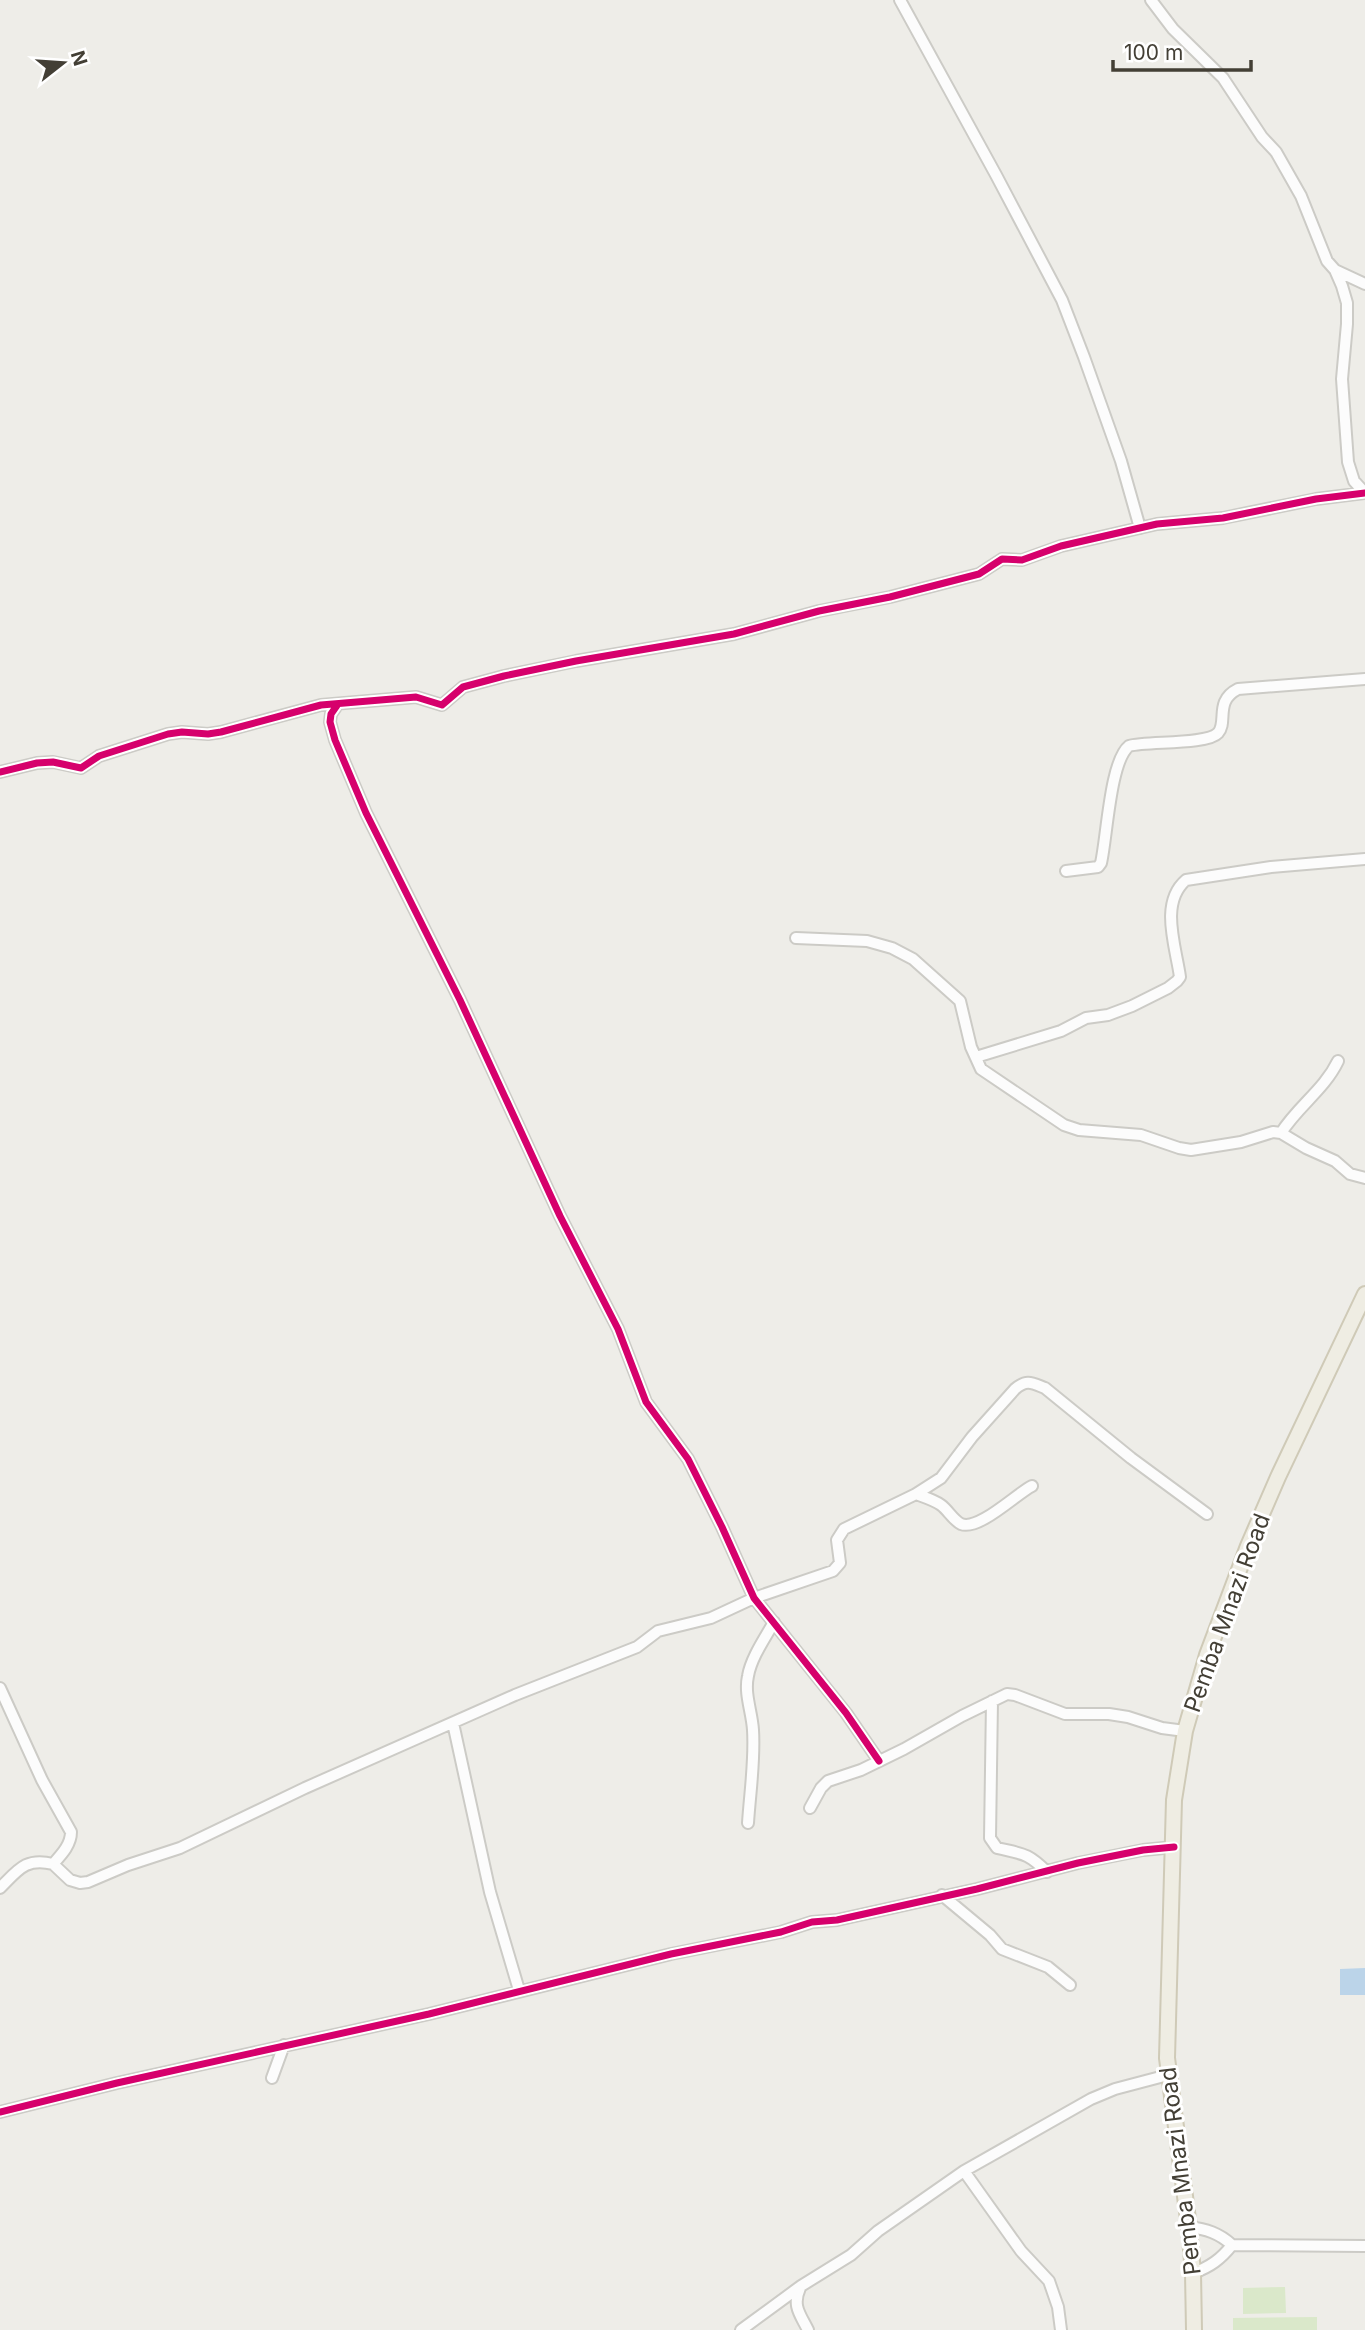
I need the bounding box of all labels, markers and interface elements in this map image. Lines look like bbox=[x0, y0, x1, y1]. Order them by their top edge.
north arrow bbox=[28, 28, 98, 98]
scale bar bbox=[1113, 28, 1251, 72]
text: 100 m bbox=[1124, 40, 1183, 65]
text: N bbox=[66, 48, 92, 68]
street label: Pemba Mnazi Road bbox=[1178, 1510, 1276, 1716]
street label: Pemba Mnazi Road bbox=[1153, 2065, 1207, 2277]

